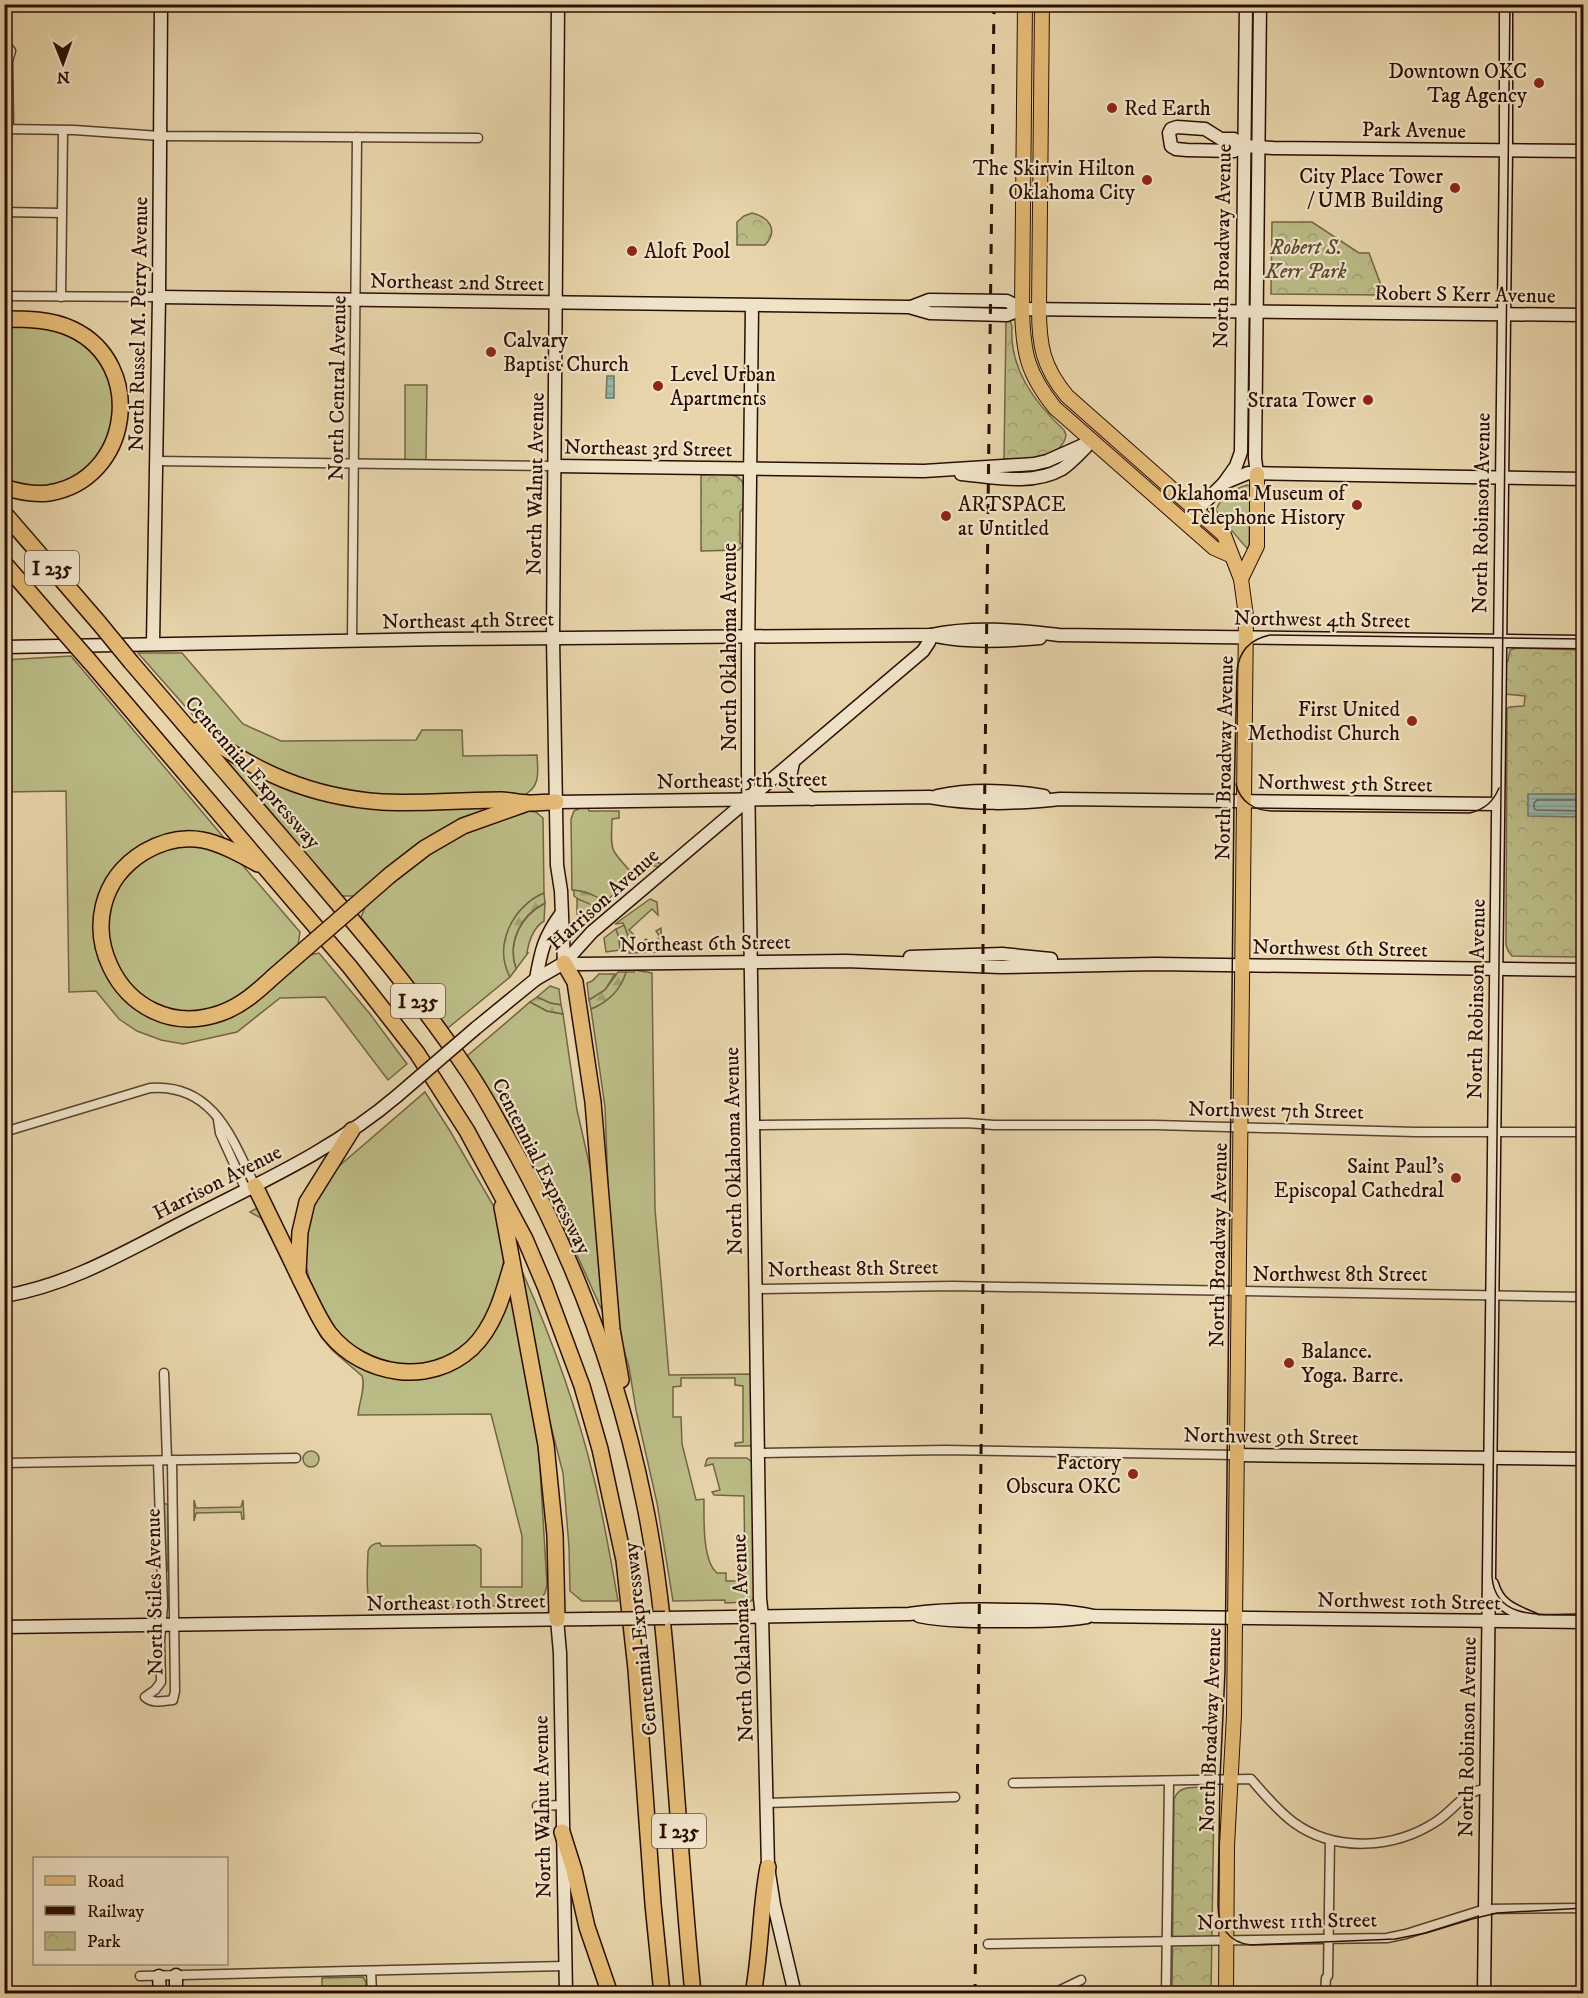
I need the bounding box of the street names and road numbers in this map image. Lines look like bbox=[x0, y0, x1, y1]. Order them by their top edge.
street label: Park Avenue bbox=[1362, 117, 1467, 145]
street label: North Broadway Avenue bbox=[1208, 143, 1238, 349]
street label: North Russel M. Perry Avenue bbox=[124, 196, 154, 452]
street label: Northeast 2nd Street bbox=[370, 268, 545, 298]
street label: Robert S Kerr Avenue bbox=[1374, 280, 1556, 310]
street label: North Central Avenue bbox=[323, 295, 353, 481]
street label: North Walnut Avenue bbox=[521, 392, 551, 576]
street label: North Robinson Avenue bbox=[1467, 412, 1497, 614]
street label: Northeast 3rd Street bbox=[564, 435, 733, 463]
street label: North Oklahoma Avenue bbox=[717, 543, 743, 751]
road number: I 235 bbox=[25, 551, 79, 585]
street label: Northwest 4th Street bbox=[1233, 605, 1411, 635]
street label: Northeast 4th Street bbox=[382, 606, 555, 636]
street label: North Broadway Avenue bbox=[1210, 655, 1240, 861]
street label: Centennial Expressway bbox=[179, 691, 326, 855]
street label: Northeast 5th Street bbox=[656, 767, 828, 795]
street label: Northwest 5th Street bbox=[1257, 769, 1433, 799]
street label: Harrison Avenue bbox=[543, 843, 665, 957]
street label: North Robinson Avenue bbox=[1462, 898, 1492, 1100]
street label: Northeast 6th Street bbox=[619, 930, 791, 958]
street label: Northwest 6th Street bbox=[1252, 934, 1428, 964]
road number: I 235 bbox=[391, 984, 445, 1018]
street label: North Oklahoma Avenue bbox=[719, 1046, 749, 1255]
street label: Centennial Expressway bbox=[485, 1074, 597, 1260]
street label: Northwest 7th Street bbox=[1188, 1096, 1364, 1126]
street label: Harrison Avenue bbox=[149, 1139, 286, 1226]
street label: North Broadway Avenue bbox=[1204, 1142, 1234, 1348]
street label: Northeast 8th Street bbox=[767, 1255, 939, 1283]
street label: Northwest 8th Street bbox=[1252, 1262, 1428, 1288]
street label: Northwest 9th Street bbox=[1183, 1422, 1359, 1452]
street label: North Stiles Avenue bbox=[141, 1508, 169, 1676]
street label: North Oklahoma Avenue bbox=[726, 1533, 760, 1743]
street label: Centennial Expressway bbox=[618, 1540, 664, 1737]
street label: Northwest 10th Street bbox=[1317, 1587, 1501, 1617]
street label: Northeast 10th Street bbox=[366, 1588, 546, 1618]
street label: North Broadway Avenue bbox=[1194, 1627, 1228, 1833]
street label: North Robinson Avenue bbox=[1453, 1636, 1483, 1838]
street label: North Walnut Avenue bbox=[528, 1715, 558, 1899]
road number: I 235 bbox=[652, 1814, 706, 1848]
street label: Northwest 11th Street bbox=[1197, 1907, 1378, 1937]

